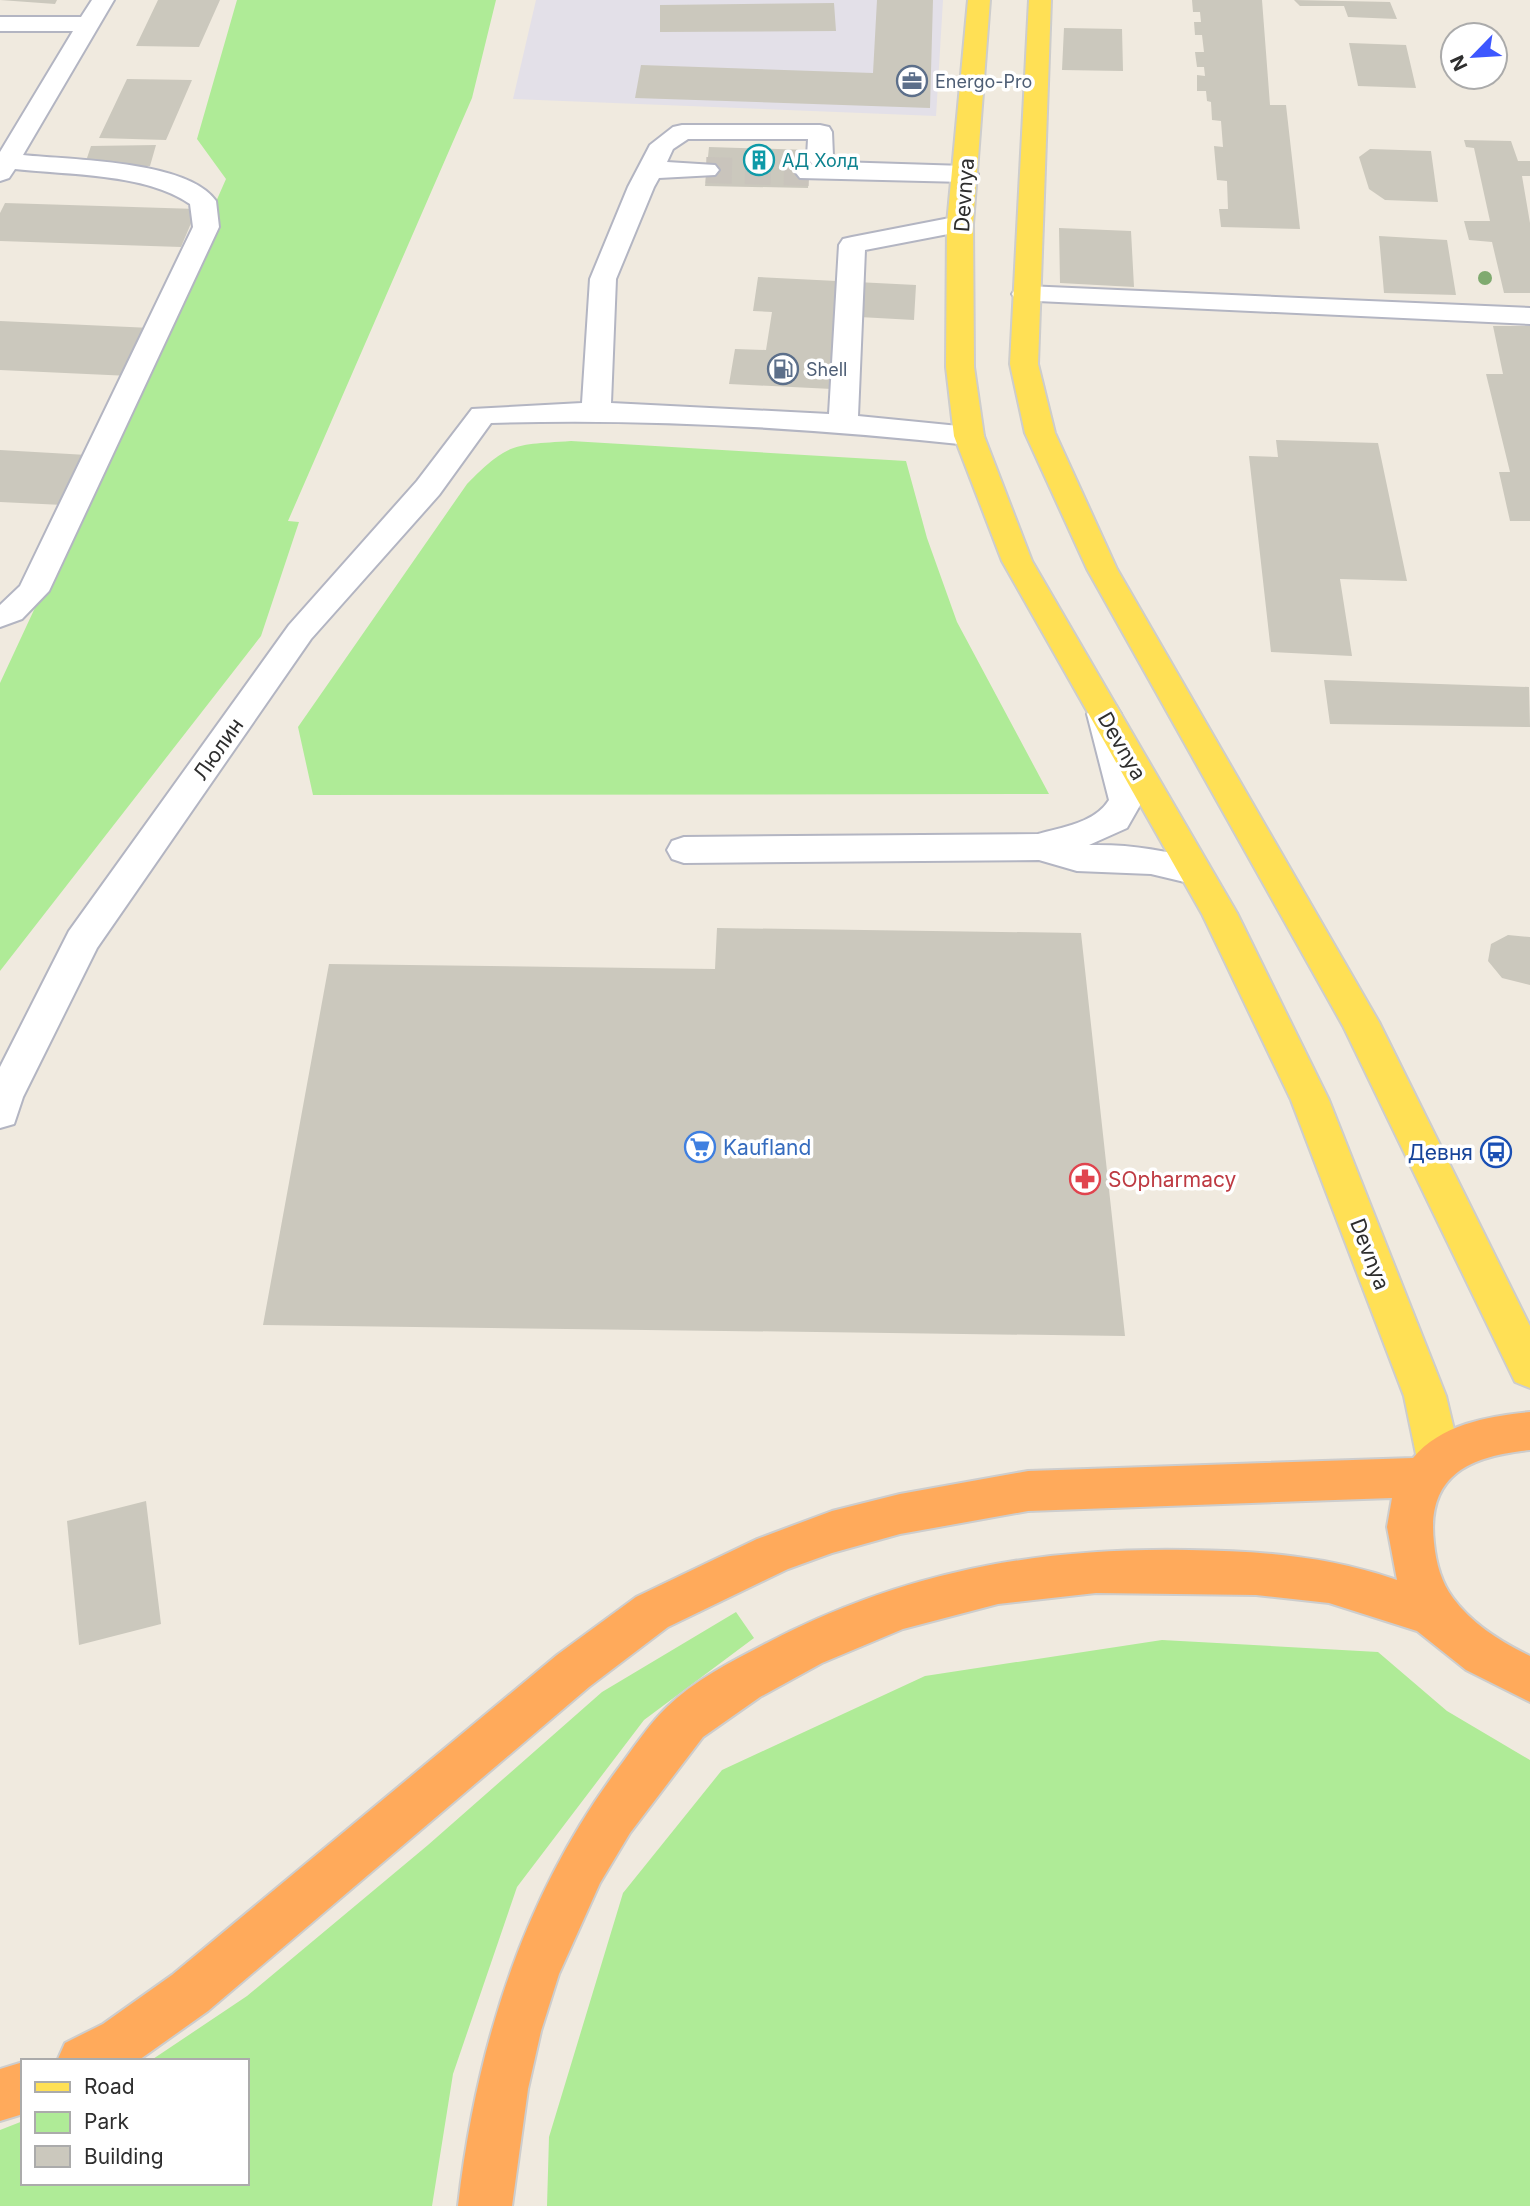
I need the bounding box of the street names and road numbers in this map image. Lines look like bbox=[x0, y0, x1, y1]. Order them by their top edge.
street label: Devnya bbox=[949, 157, 979, 233]
street label: Devnya bbox=[1093, 708, 1151, 784]
street label: Люлин bbox=[188, 713, 248, 785]
street label: Devnya bbox=[1345, 1215, 1395, 1293]

